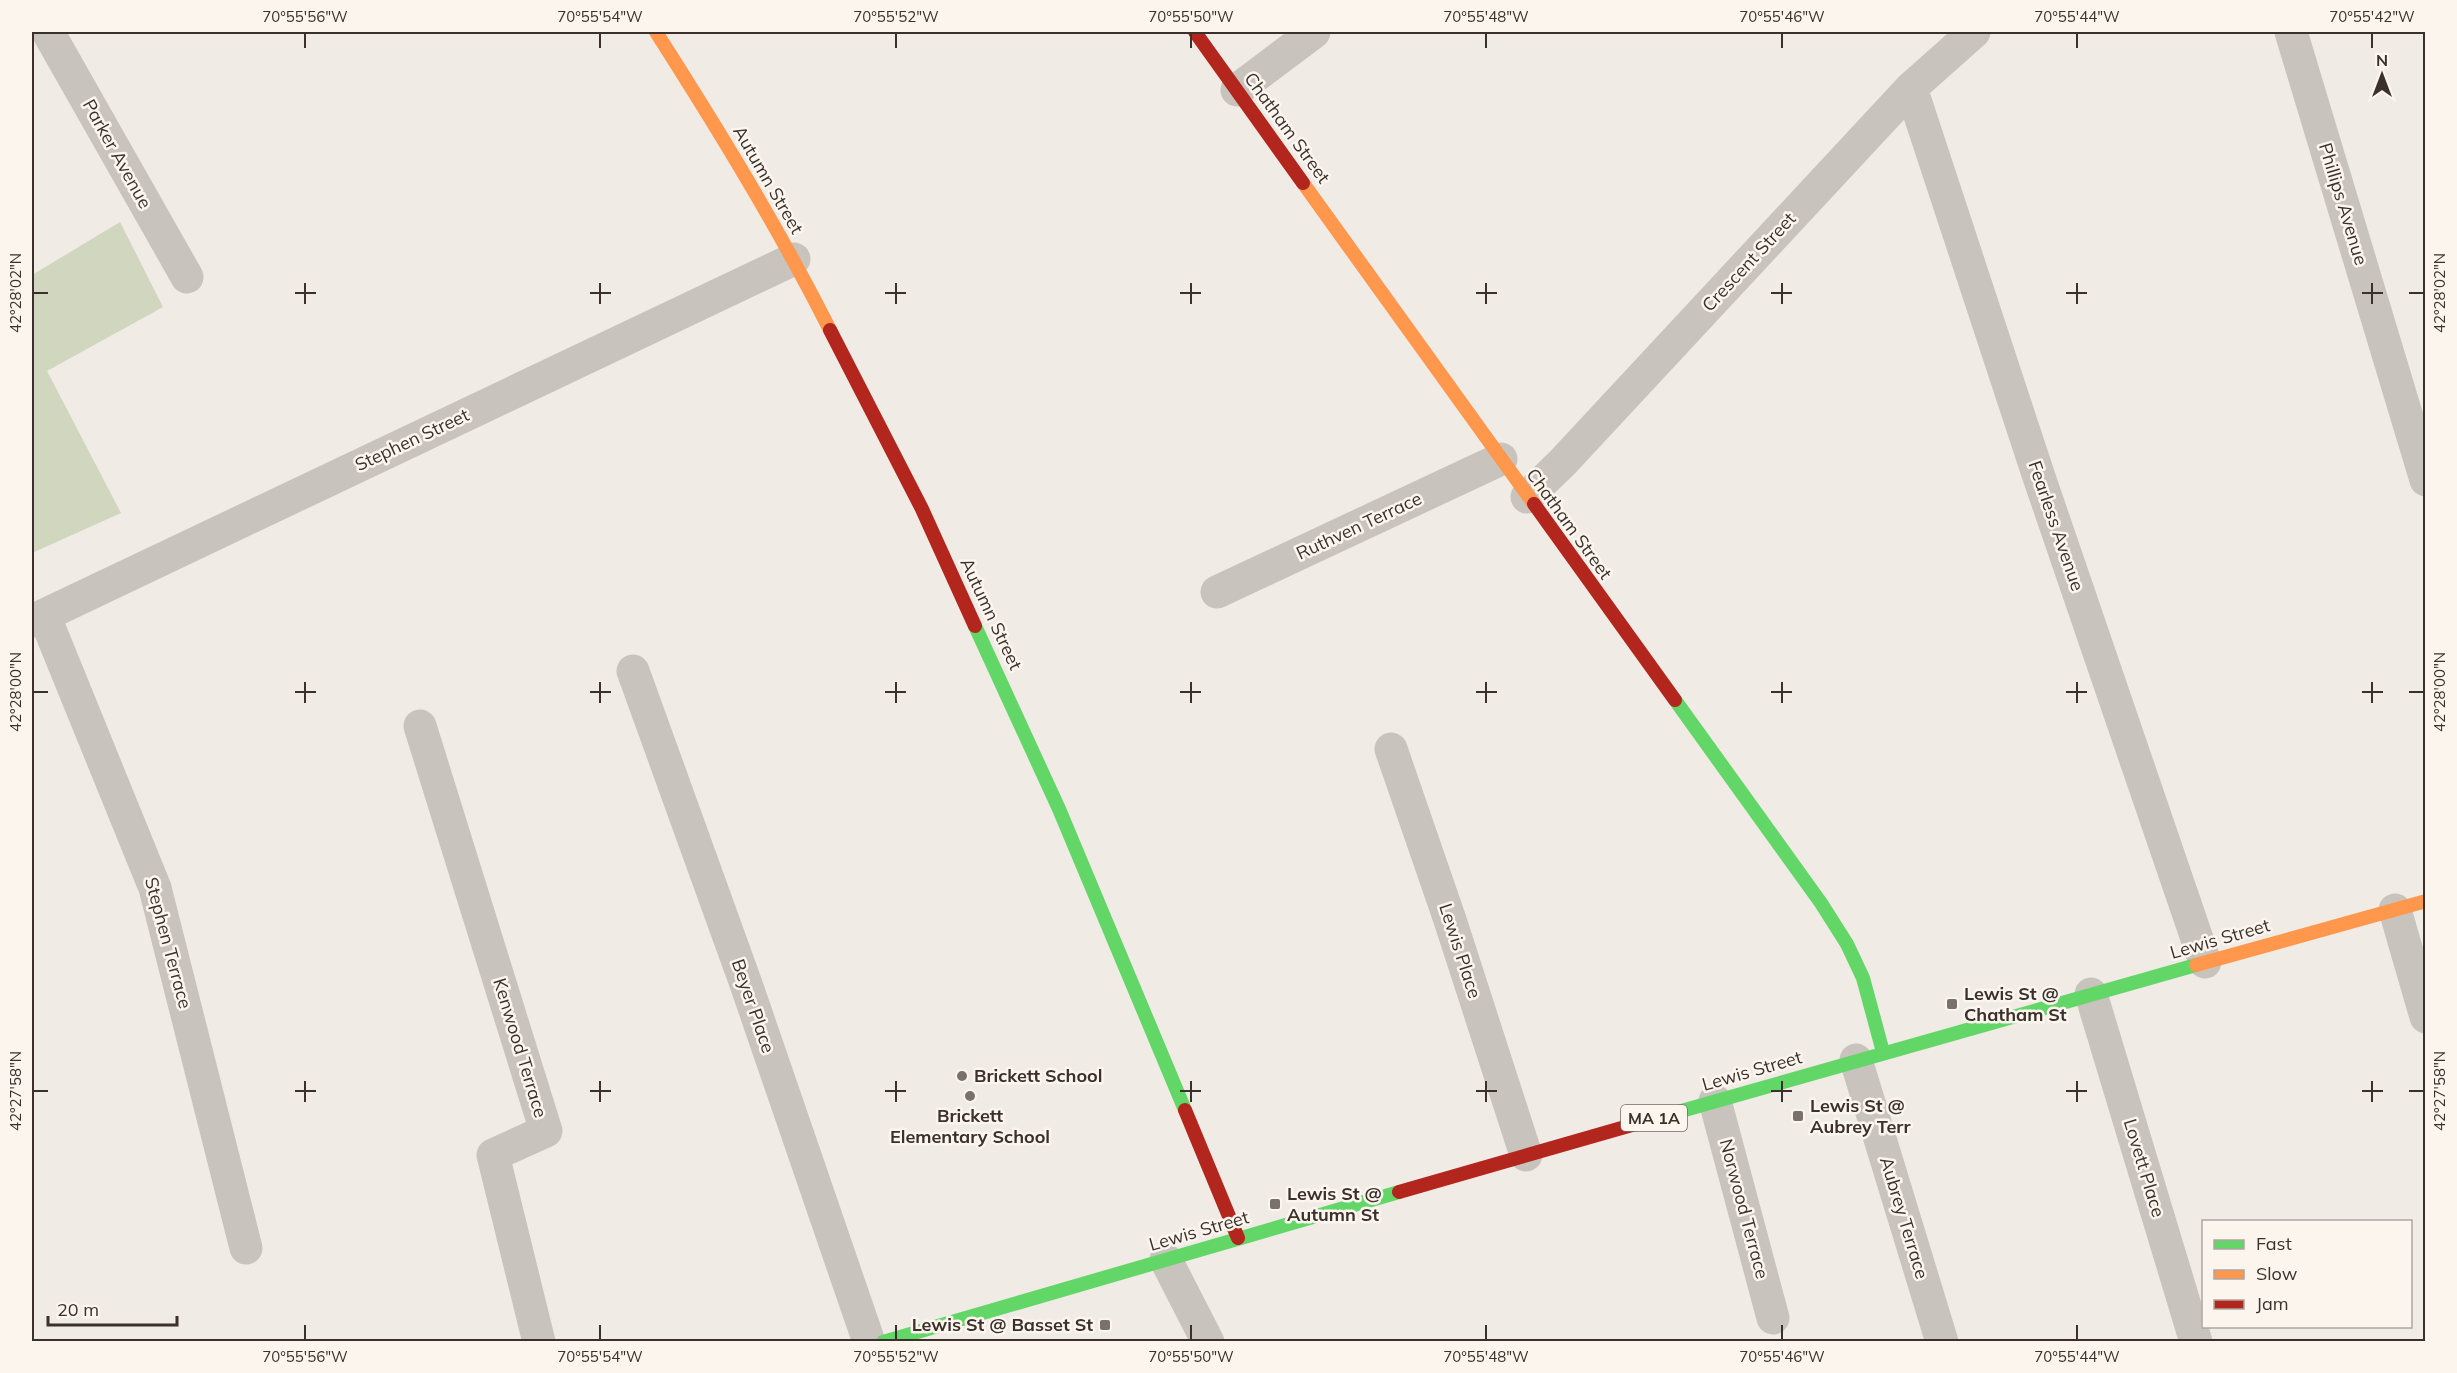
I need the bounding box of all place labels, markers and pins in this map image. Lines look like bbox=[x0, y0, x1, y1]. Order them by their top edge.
place label: Lewis St @ Chatham St bbox=[1964, 982, 2067, 1026]
marker: Lewis St @ Chatham St bbox=[1945, 997, 1959, 1011]
place label: Brickett School bbox=[974, 1064, 1102, 1087]
marker: Brickett School bbox=[955, 1069, 969, 1083]
marker: Brickett Elementary School bbox=[963, 1089, 977, 1103]
place label: Lewis St @ Aubrey Terr bbox=[1810, 1094, 1911, 1138]
place label: Brickett Elementary School bbox=[890, 1104, 1050, 1148]
marker: Lewis St @ Aubrey Terr bbox=[1791, 1109, 1805, 1123]
place label: Lewis St @ Autumn St bbox=[1287, 1182, 1382, 1226]
marker: Lewis St @ Autumn St bbox=[1268, 1197, 1282, 1211]
place label: Lewis St @ Basset St bbox=[912, 1313, 1093, 1336]
marker: Lewis St @ Basset St bbox=[1098, 1318, 1112, 1332]

